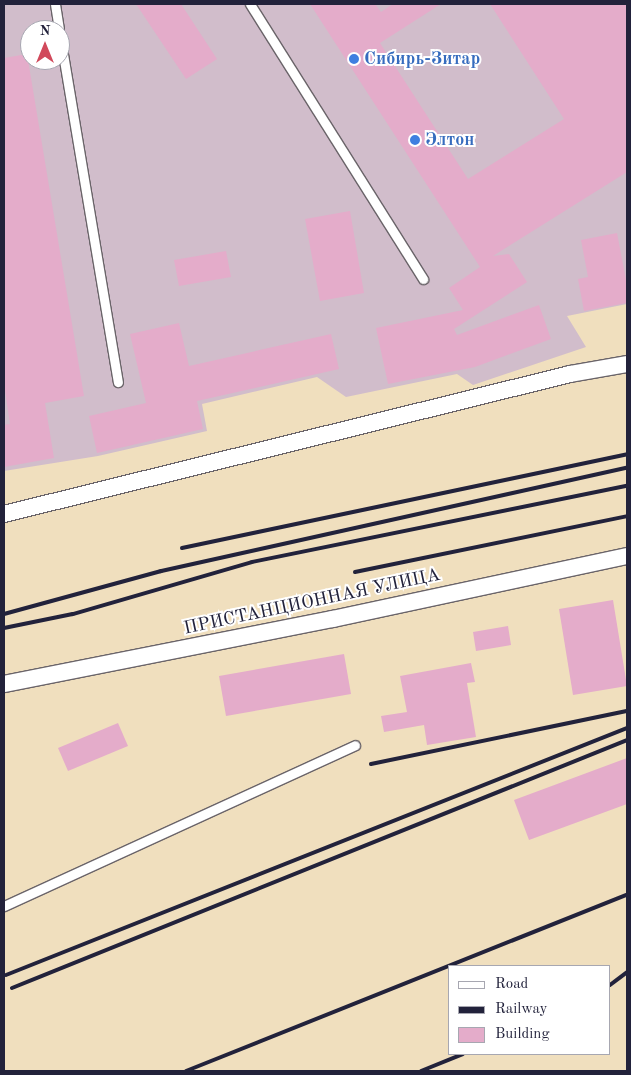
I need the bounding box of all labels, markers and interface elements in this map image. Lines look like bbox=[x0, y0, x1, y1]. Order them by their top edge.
north arrow bbox=[20, 20, 70, 70]
text: N bbox=[40, 24, 50, 38]
place label: Сибирь-Зитар bbox=[364, 48, 480, 70]
marker: Сибирь-Зитар bbox=[348, 53, 360, 65]
place label: Элтон bbox=[425, 129, 474, 151]
marker: Элтон bbox=[409, 134, 421, 146]
street label: ПРИСТАНЦИОННАЯ УЛИЦА bbox=[182, 564, 442, 640]
legend bbox=[448, 965, 611, 1055]
text: Road bbox=[495, 977, 528, 992]
text: Railway bbox=[495, 1002, 548, 1017]
text: Building bbox=[495, 1027, 550, 1042]

